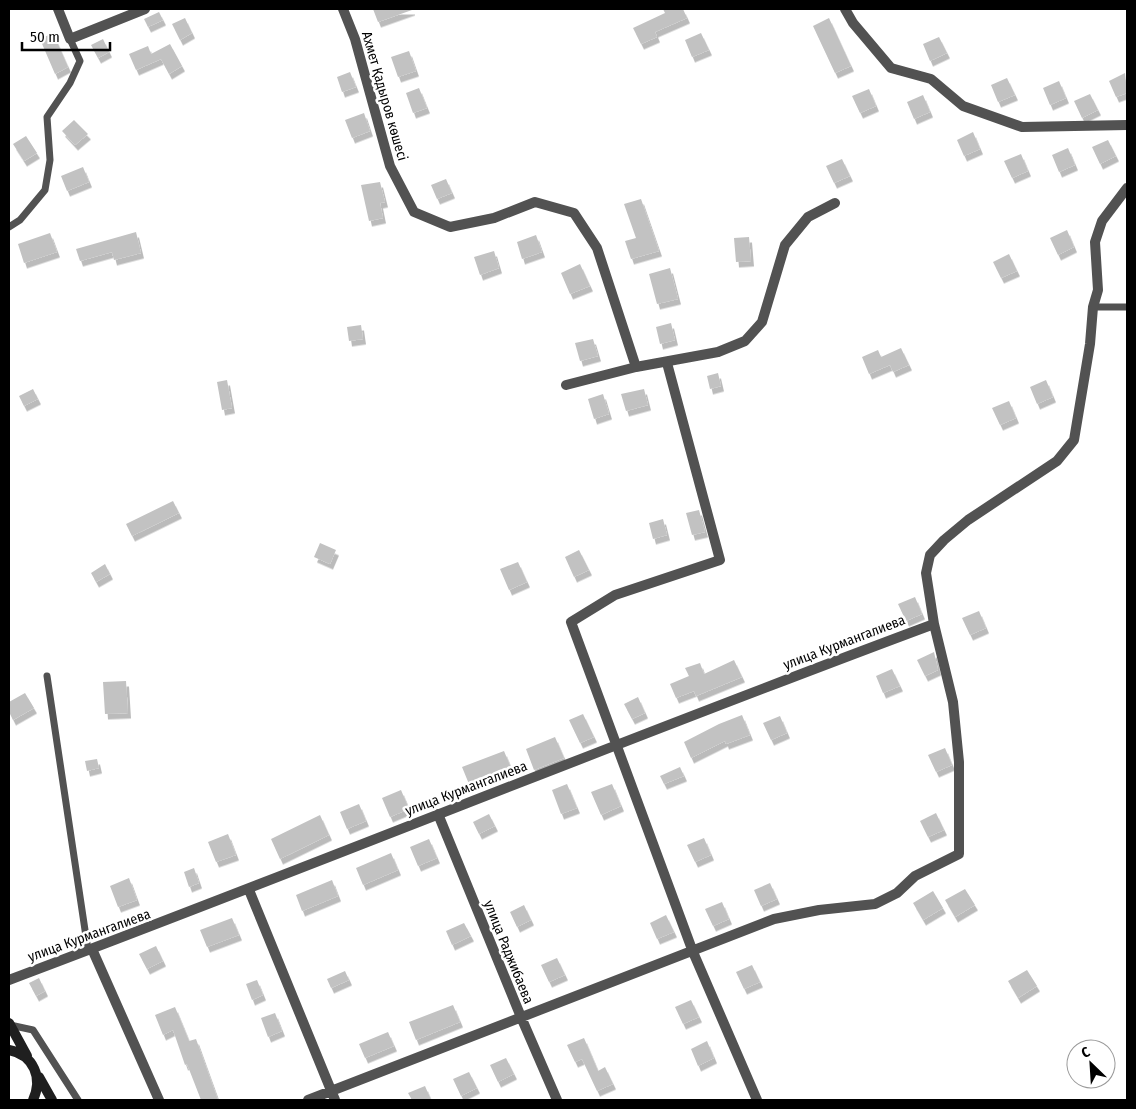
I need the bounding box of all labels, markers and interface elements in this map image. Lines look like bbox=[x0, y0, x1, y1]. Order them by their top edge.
scale bar bbox=[22, 20, 110, 52]
text: 50 m bbox=[30, 28, 60, 46]
street label: Ахмет Қадыров көшесі bbox=[358, 30, 411, 163]
street label: улица Курмангалиева bbox=[781, 611, 908, 674]
street label: улица Курмангалиева bbox=[403, 757, 530, 820]
street label: улица Раджибаева bbox=[480, 898, 537, 1007]
street label: улица Курмангалиева bbox=[25, 905, 153, 966]
north arrow bbox=[1066, 1039, 1116, 1089]
text: С bbox=[1079, 1043, 1093, 1062]

